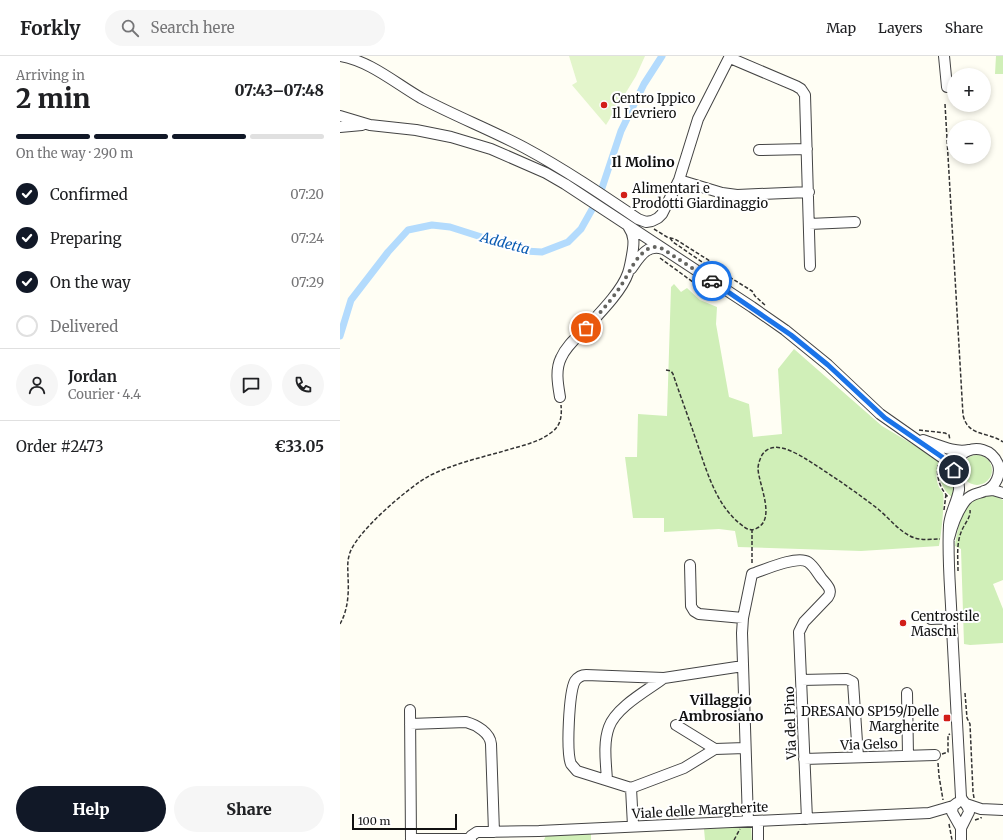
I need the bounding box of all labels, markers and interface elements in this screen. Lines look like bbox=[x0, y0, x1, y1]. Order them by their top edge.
search box bbox=[105, 10, 385, 46]
text: Forkly bbox=[20, 16, 81, 40]
icon: search bbox=[119, 17, 141, 39]
text: Search here bbox=[151, 18, 235, 37]
text: Map bbox=[826, 19, 856, 37]
text: Layers bbox=[878, 19, 923, 37]
text: Share bbox=[945, 19, 983, 37]
text: Arriving in bbox=[16, 67, 85, 84]
map controls bbox=[947, 68, 991, 164]
button: + bbox=[947, 68, 991, 112]
text: 07:43–07:48 bbox=[234, 81, 324, 100]
text: 2 min bbox=[16, 82, 90, 115]
place label: Centro Ippico Il Levriero bbox=[612, 90, 696, 122]
marker: Centro Ippico Il Levriero bbox=[599, 100, 609, 110]
button: − bbox=[947, 120, 991, 164]
text: On the way · 290 m bbox=[16, 145, 133, 162]
district label: Il Molino bbox=[611, 153, 675, 171]
place label: Alimentari e Prodotti Giardinaggio bbox=[631, 180, 768, 212]
icon: check bbox=[16, 183, 38, 205]
text: Confirmed bbox=[50, 185, 128, 204]
text: 07:20 bbox=[290, 186, 324, 203]
marker: Alimentari e Prodotti Giardinaggio bbox=[619, 190, 629, 200]
icon: check bbox=[16, 227, 38, 249]
water label: Addetta bbox=[477, 228, 532, 258]
text: Preparing bbox=[50, 229, 122, 248]
text: 07:24 bbox=[291, 230, 324, 247]
courier bbox=[692, 261, 732, 301]
icon: car bbox=[701, 270, 723, 292]
icon: check bbox=[16, 271, 38, 293]
text: On the way bbox=[50, 273, 131, 292]
text: 07:29 bbox=[291, 274, 324, 291]
pin bbox=[569, 311, 603, 345]
text: Delivered bbox=[50, 317, 118, 336]
icon: bag bbox=[575, 317, 597, 339]
button: person bbox=[16, 364, 58, 406]
button: chat bbox=[230, 364, 272, 406]
button: phone bbox=[282, 364, 324, 406]
text: Jordan bbox=[68, 367, 117, 386]
text: Courier · 4.4 bbox=[68, 386, 141, 403]
text: Order #2473 bbox=[16, 437, 103, 456]
text: €33.05 bbox=[274, 437, 324, 456]
pin bbox=[937, 453, 971, 487]
icon: home bbox=[943, 459, 965, 481]
place label: Centrostile Maschi bbox=[911, 608, 980, 640]
marker: Centrostile Maschi bbox=[898, 618, 908, 628]
street label: Via del Pino bbox=[781, 686, 800, 761]
district label: Villaggio Ambrosiano bbox=[678, 691, 763, 725]
place label: DRESANO SP159/Delle Margherite bbox=[801, 703, 939, 735]
marker: DRESANO SP159/Delle Margherite bbox=[942, 713, 952, 723]
street label: Via Gelso bbox=[839, 735, 898, 754]
button: Help bbox=[16, 786, 166, 832]
button: Share bbox=[174, 786, 324, 832]
street label: Viale delle Margherite bbox=[631, 798, 769, 823]
scale bar bbox=[352, 812, 457, 831]
text: 100 m bbox=[358, 814, 390, 828]

